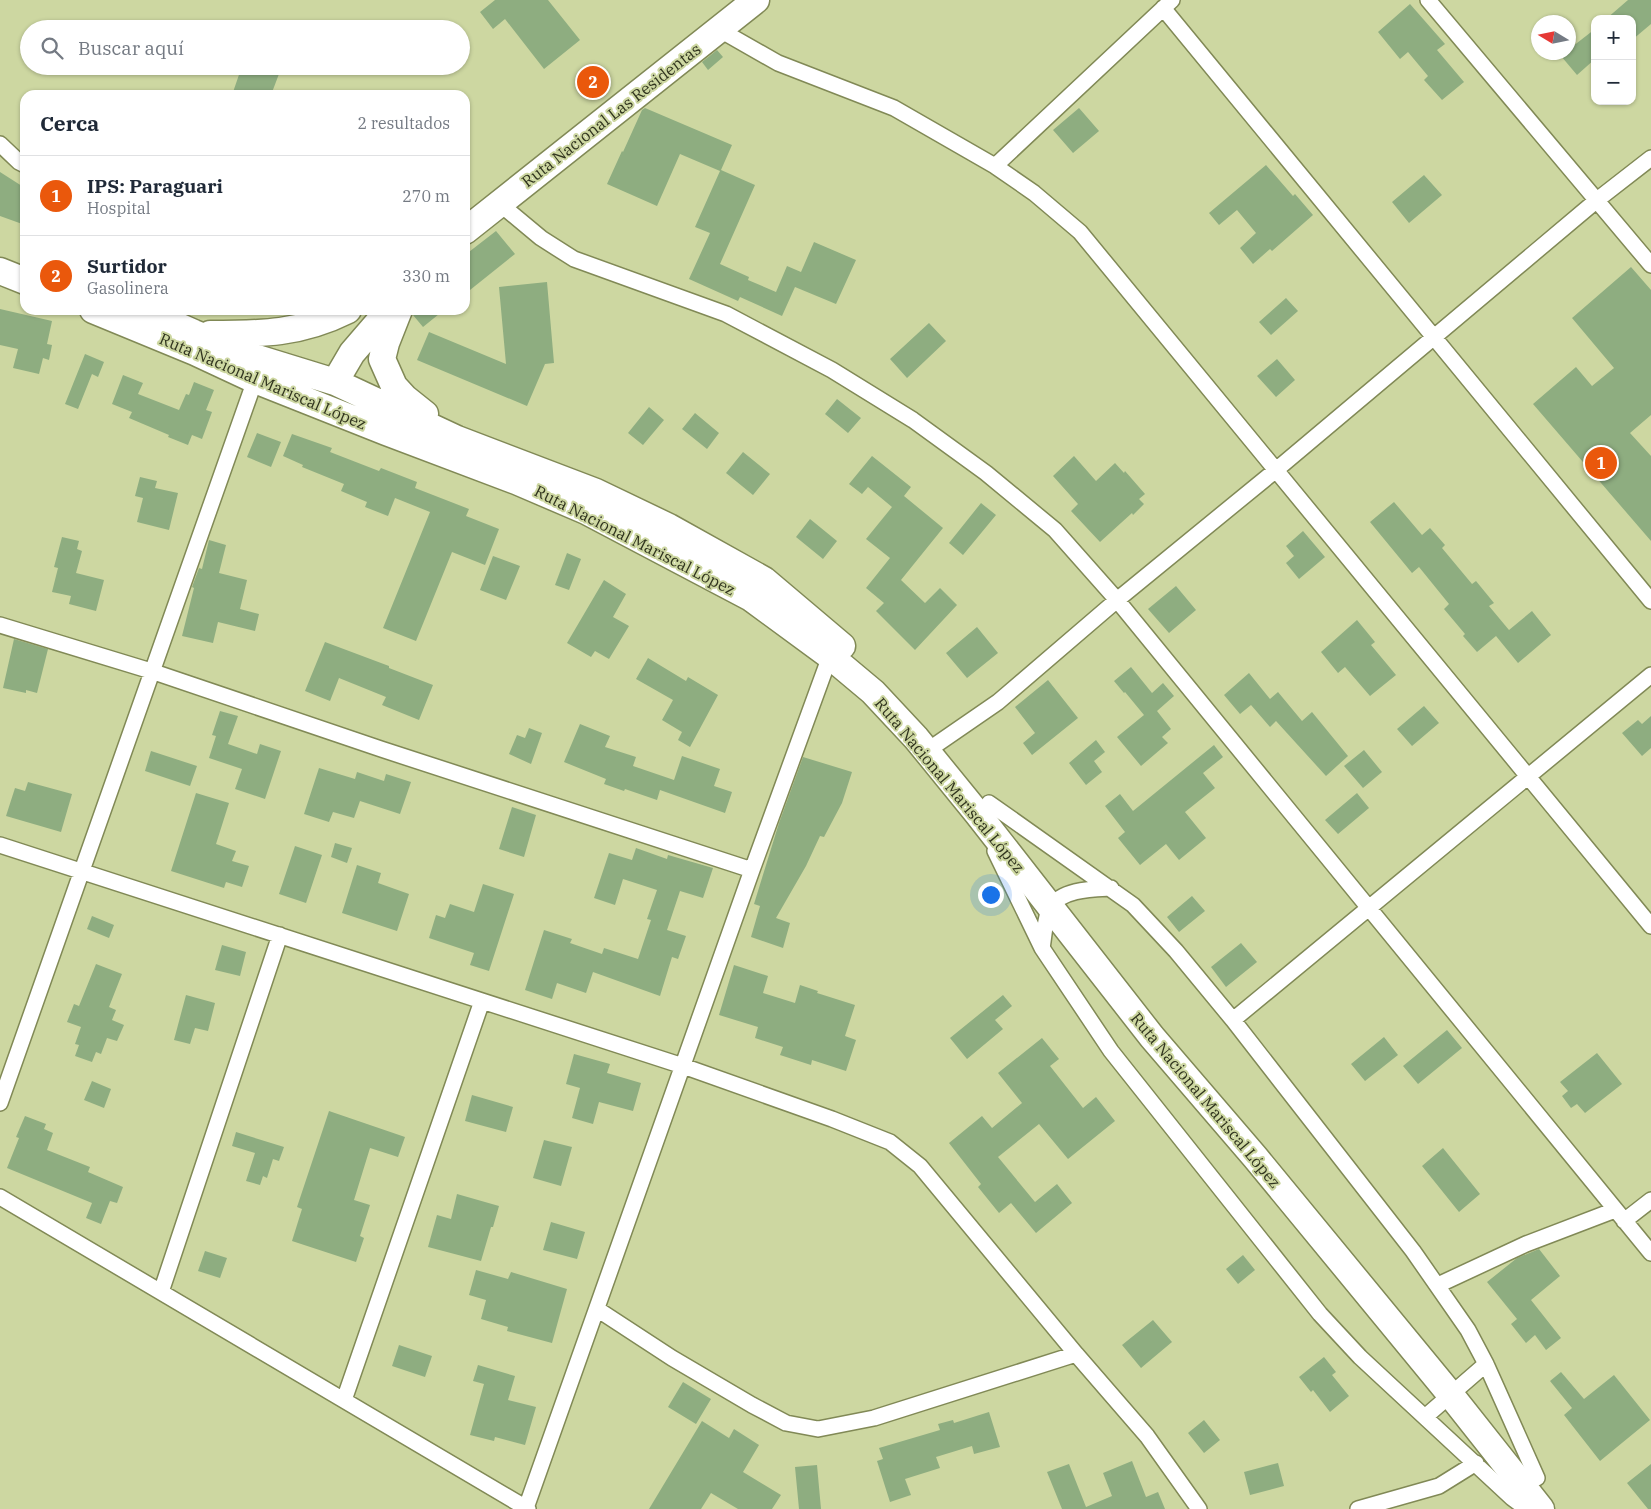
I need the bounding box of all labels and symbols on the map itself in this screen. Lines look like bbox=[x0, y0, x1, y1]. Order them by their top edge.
north arrow bbox=[1531, 15, 1576, 60]
street label: Ruta Nacional Las Residentas bbox=[517, 39, 705, 191]
pin: 2 bbox=[577, 63, 609, 101]
street label: Ruta Nacional Mariscal López bbox=[157, 328, 369, 434]
pin: 1 bbox=[1585, 444, 1617, 482]
street label: Ruta Nacional Mariscal López bbox=[531, 481, 739, 599]
street label: Ruta Nacional Mariscal López bbox=[871, 693, 1029, 877]
your location bbox=[978, 882, 1004, 908]
street label: Ruta Nacional Mariscal López bbox=[1127, 1008, 1285, 1192]

